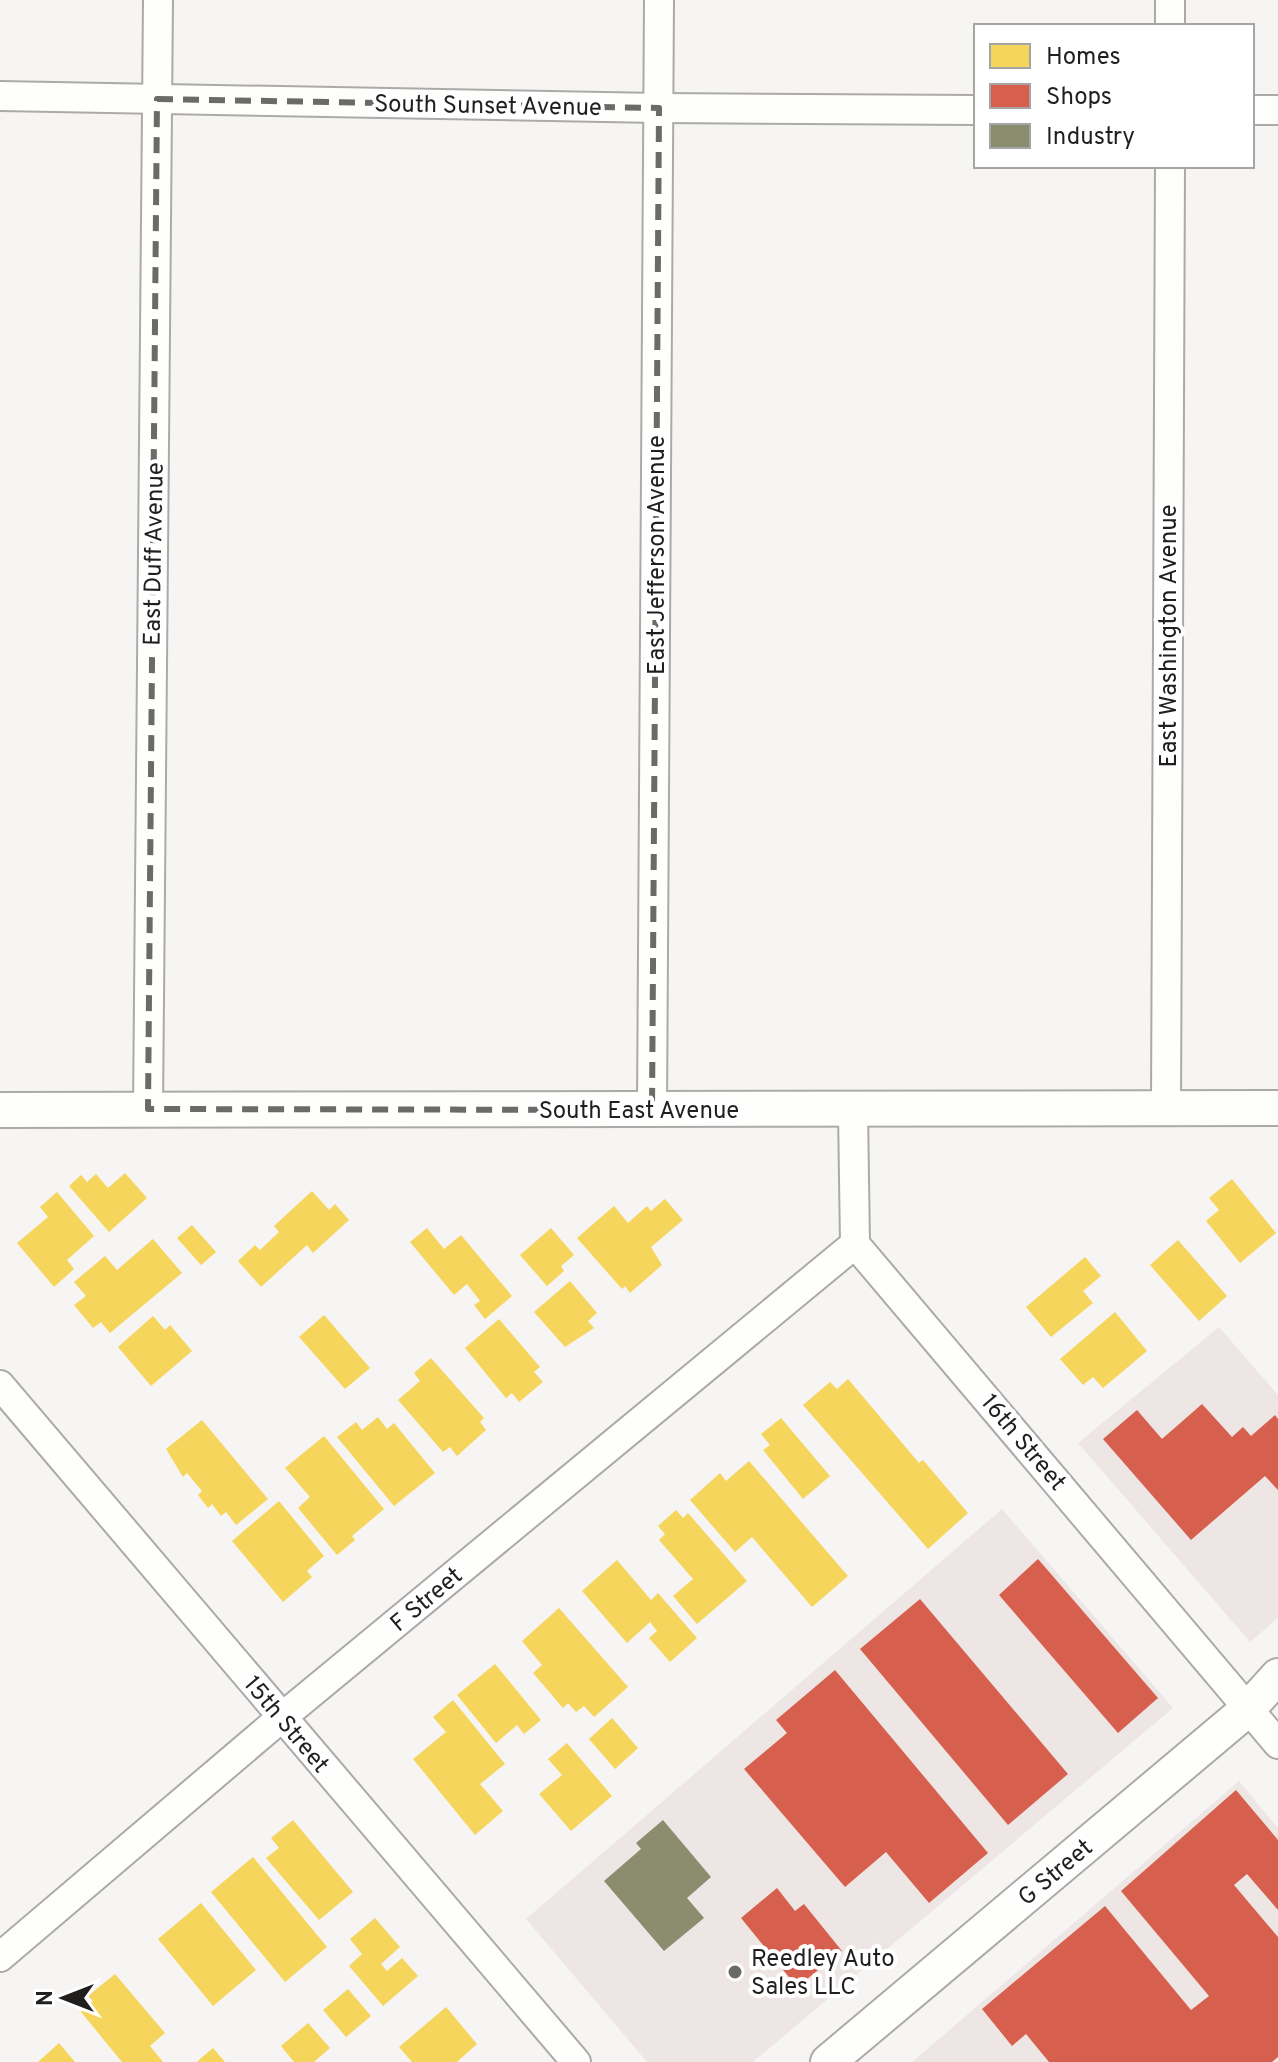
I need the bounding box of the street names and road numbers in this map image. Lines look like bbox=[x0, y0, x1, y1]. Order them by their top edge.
street label: South Sunset Avenue bbox=[374, 90, 602, 124]
street label: East Jefferson Avenue bbox=[643, 435, 673, 675]
street label: East Duff Avenue bbox=[138, 462, 172, 646]
street label: East Washington Avenue bbox=[1155, 504, 1185, 768]
street label: South East Avenue bbox=[539, 1097, 739, 1127]
street label: 16th Street bbox=[973, 1389, 1072, 1498]
street label: F Street bbox=[385, 1562, 470, 1639]
street label: 15th Street bbox=[236, 1671, 335, 1780]
street label: G Street bbox=[1013, 1834, 1100, 1913]

